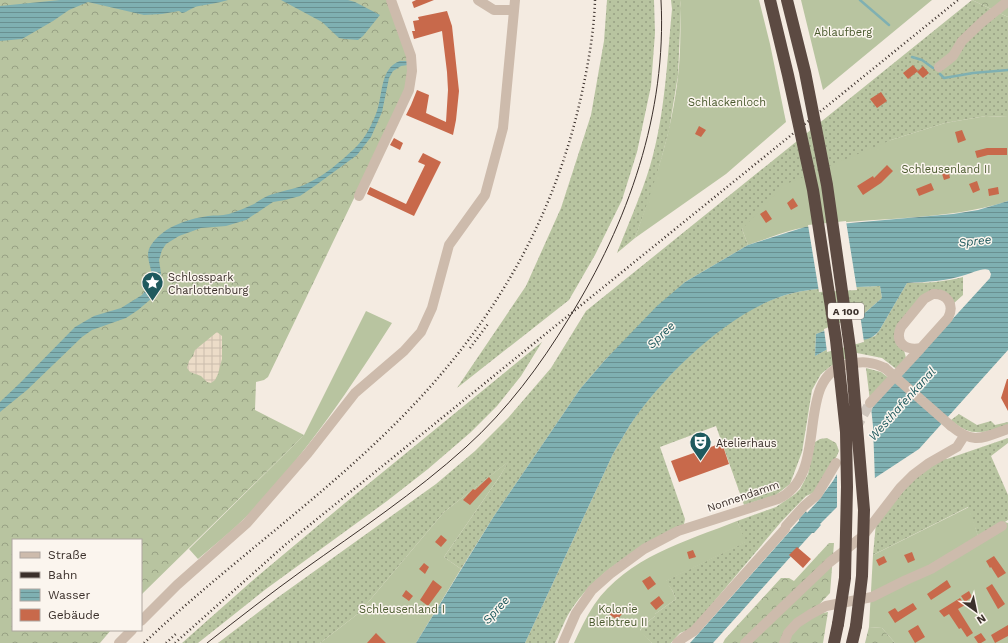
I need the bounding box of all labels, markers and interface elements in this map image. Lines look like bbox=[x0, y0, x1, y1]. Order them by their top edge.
park label: Ablaufberg bbox=[814, 26, 872, 39]
park label: Schlackenloch bbox=[688, 96, 766, 109]
park label: Schleusenland II bbox=[901, 163, 991, 176]
water label: Spree bbox=[958, 232, 992, 250]
place icon: Schlosspark Charlottenburg bbox=[139, 270, 165, 303]
place label: Schlosspark Charlottenburg bbox=[168, 271, 249, 297]
road number: A 100 bbox=[828, 303, 864, 319]
water label: Spree bbox=[644, 318, 678, 352]
water label: Westhafenkanal bbox=[865, 364, 939, 443]
theatre icon: Atelierhaus bbox=[687, 430, 713, 463]
place label: Atelierhaus bbox=[716, 437, 777, 450]
street label: Nonnendamm bbox=[705, 478, 781, 515]
legend bbox=[12, 539, 142, 631]
text: Straße bbox=[48, 548, 87, 562]
text: Bahn bbox=[48, 568, 77, 582]
text: Wasser bbox=[48, 588, 90, 602]
north arrow bbox=[956, 591, 996, 631]
water label: Spree bbox=[480, 593, 512, 627]
park label: Schleusenland I bbox=[359, 603, 445, 616]
park label: Kolonie Bleibtreu II bbox=[589, 603, 647, 629]
text: Gebäude bbox=[48, 608, 100, 622]
text: N bbox=[974, 611, 988, 627]

